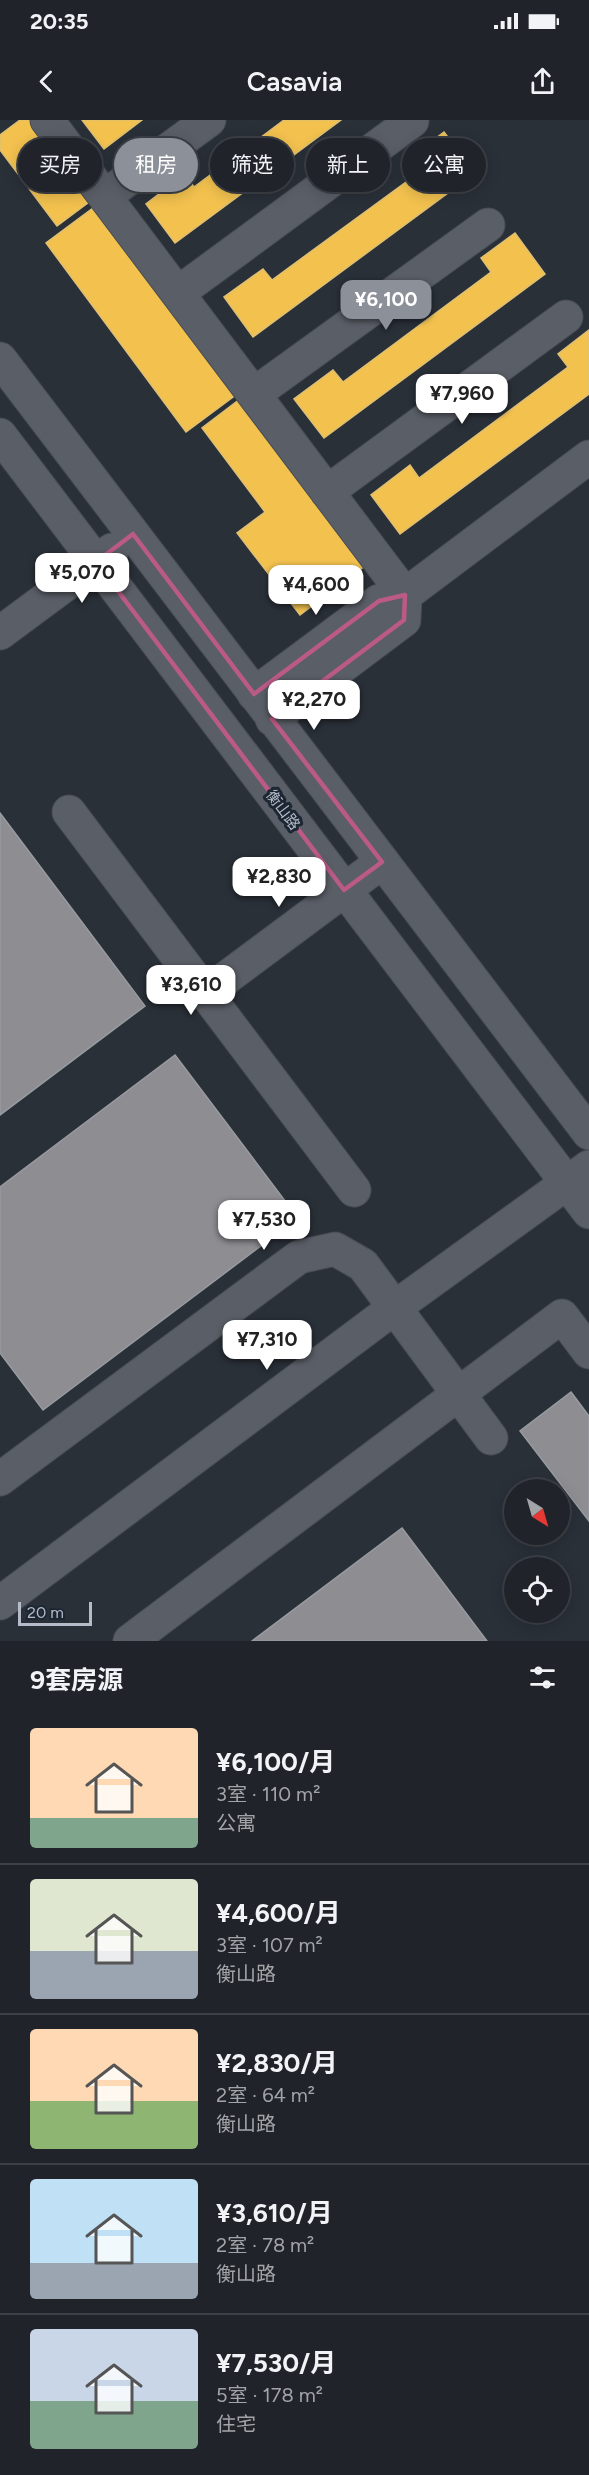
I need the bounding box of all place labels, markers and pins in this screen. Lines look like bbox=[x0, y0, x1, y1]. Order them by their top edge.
pin: ¥6,100 bbox=[337, 280, 435, 331]
pin: ¥7,960 bbox=[413, 374, 511, 425]
pin: ¥5,070 bbox=[33, 553, 131, 604]
pin: ¥4,600 bbox=[267, 565, 365, 616]
pin: ¥2,270 bbox=[265, 680, 363, 731]
pin: ¥2,830 bbox=[230, 857, 328, 908]
pin: ¥3,610 bbox=[142, 965, 240, 1016]
pin: ¥7,530 bbox=[215, 1200, 313, 1251]
pin: ¥7,310 bbox=[218, 1320, 316, 1371]

